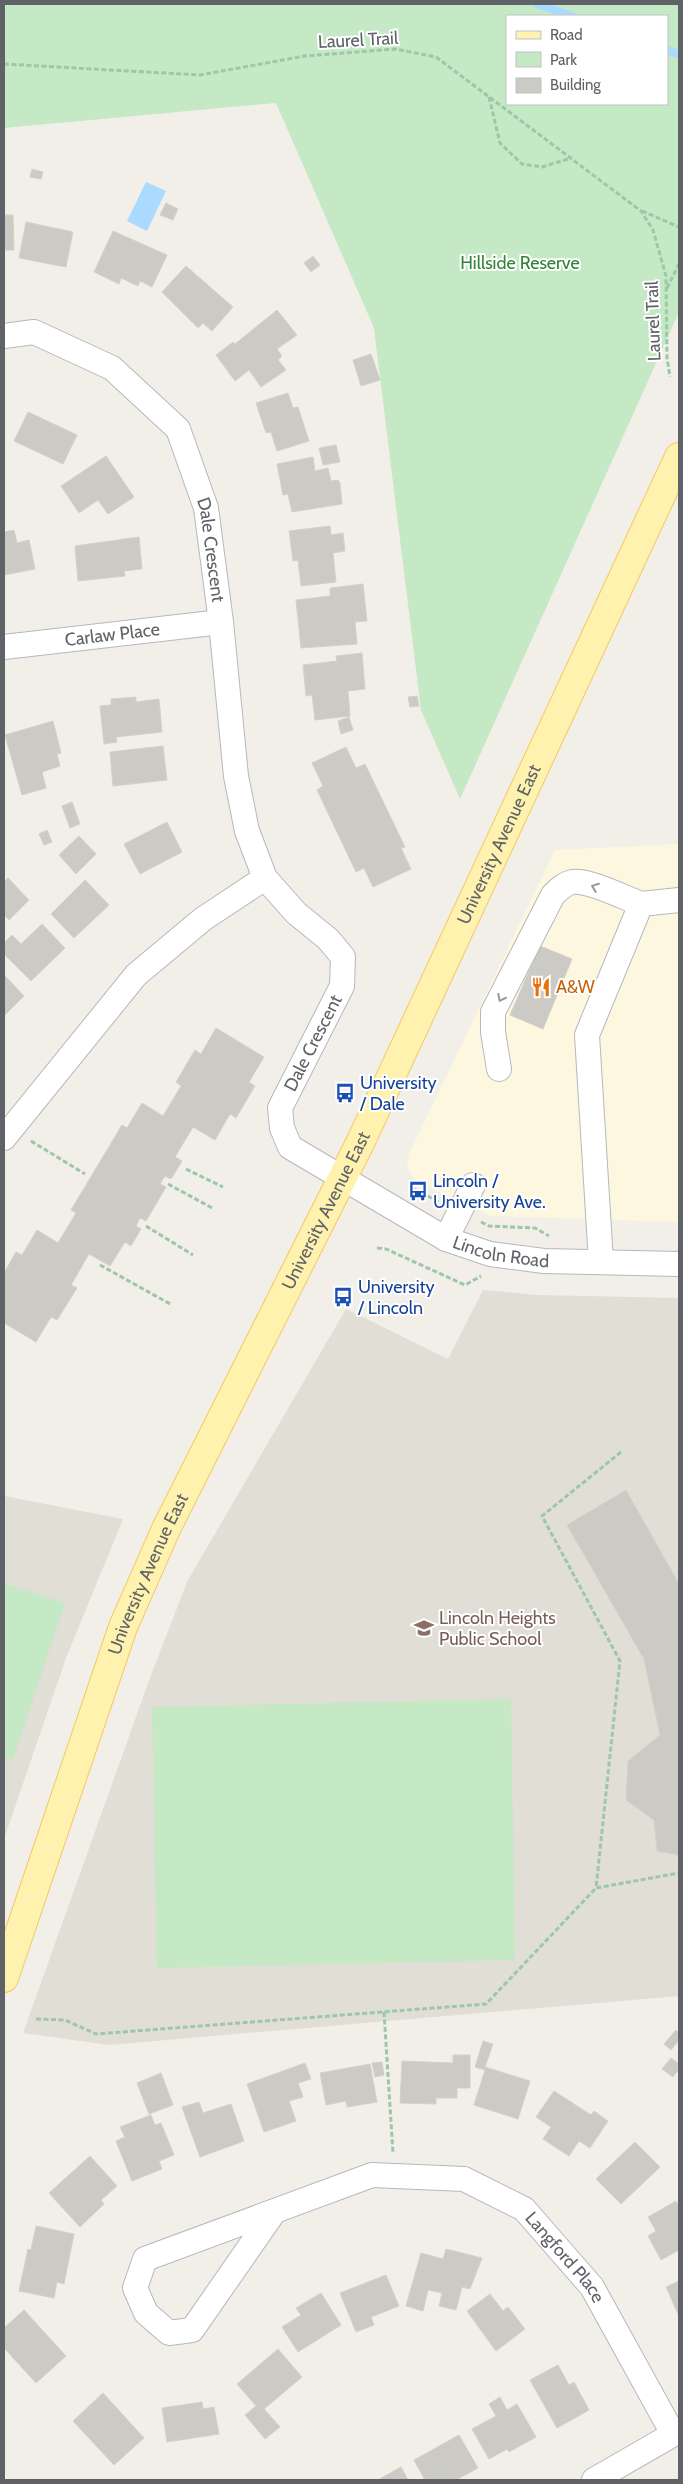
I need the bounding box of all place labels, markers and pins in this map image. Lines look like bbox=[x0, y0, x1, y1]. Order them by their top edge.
restaurant icon: A&W bbox=[530, 976, 552, 998]
place label: A&W bbox=[556, 976, 595, 998]
place label: University / Dale bbox=[359, 1072, 437, 1115]
bus stop icon: University / Dale bbox=[334, 1082, 356, 1104]
place label: Lincoln / University Ave. bbox=[433, 1170, 546, 1213]
bus stop icon: Lincoln / University Ave. bbox=[407, 1180, 429, 1202]
place label: University / Lincoln bbox=[357, 1276, 435, 1319]
bus stop icon: University / Lincoln bbox=[332, 1286, 354, 1308]
place label: Lincoln Heights Public School bbox=[439, 1607, 556, 1650]
school or university icon: Lincoln Heights Public School bbox=[413, 1617, 435, 1639]

